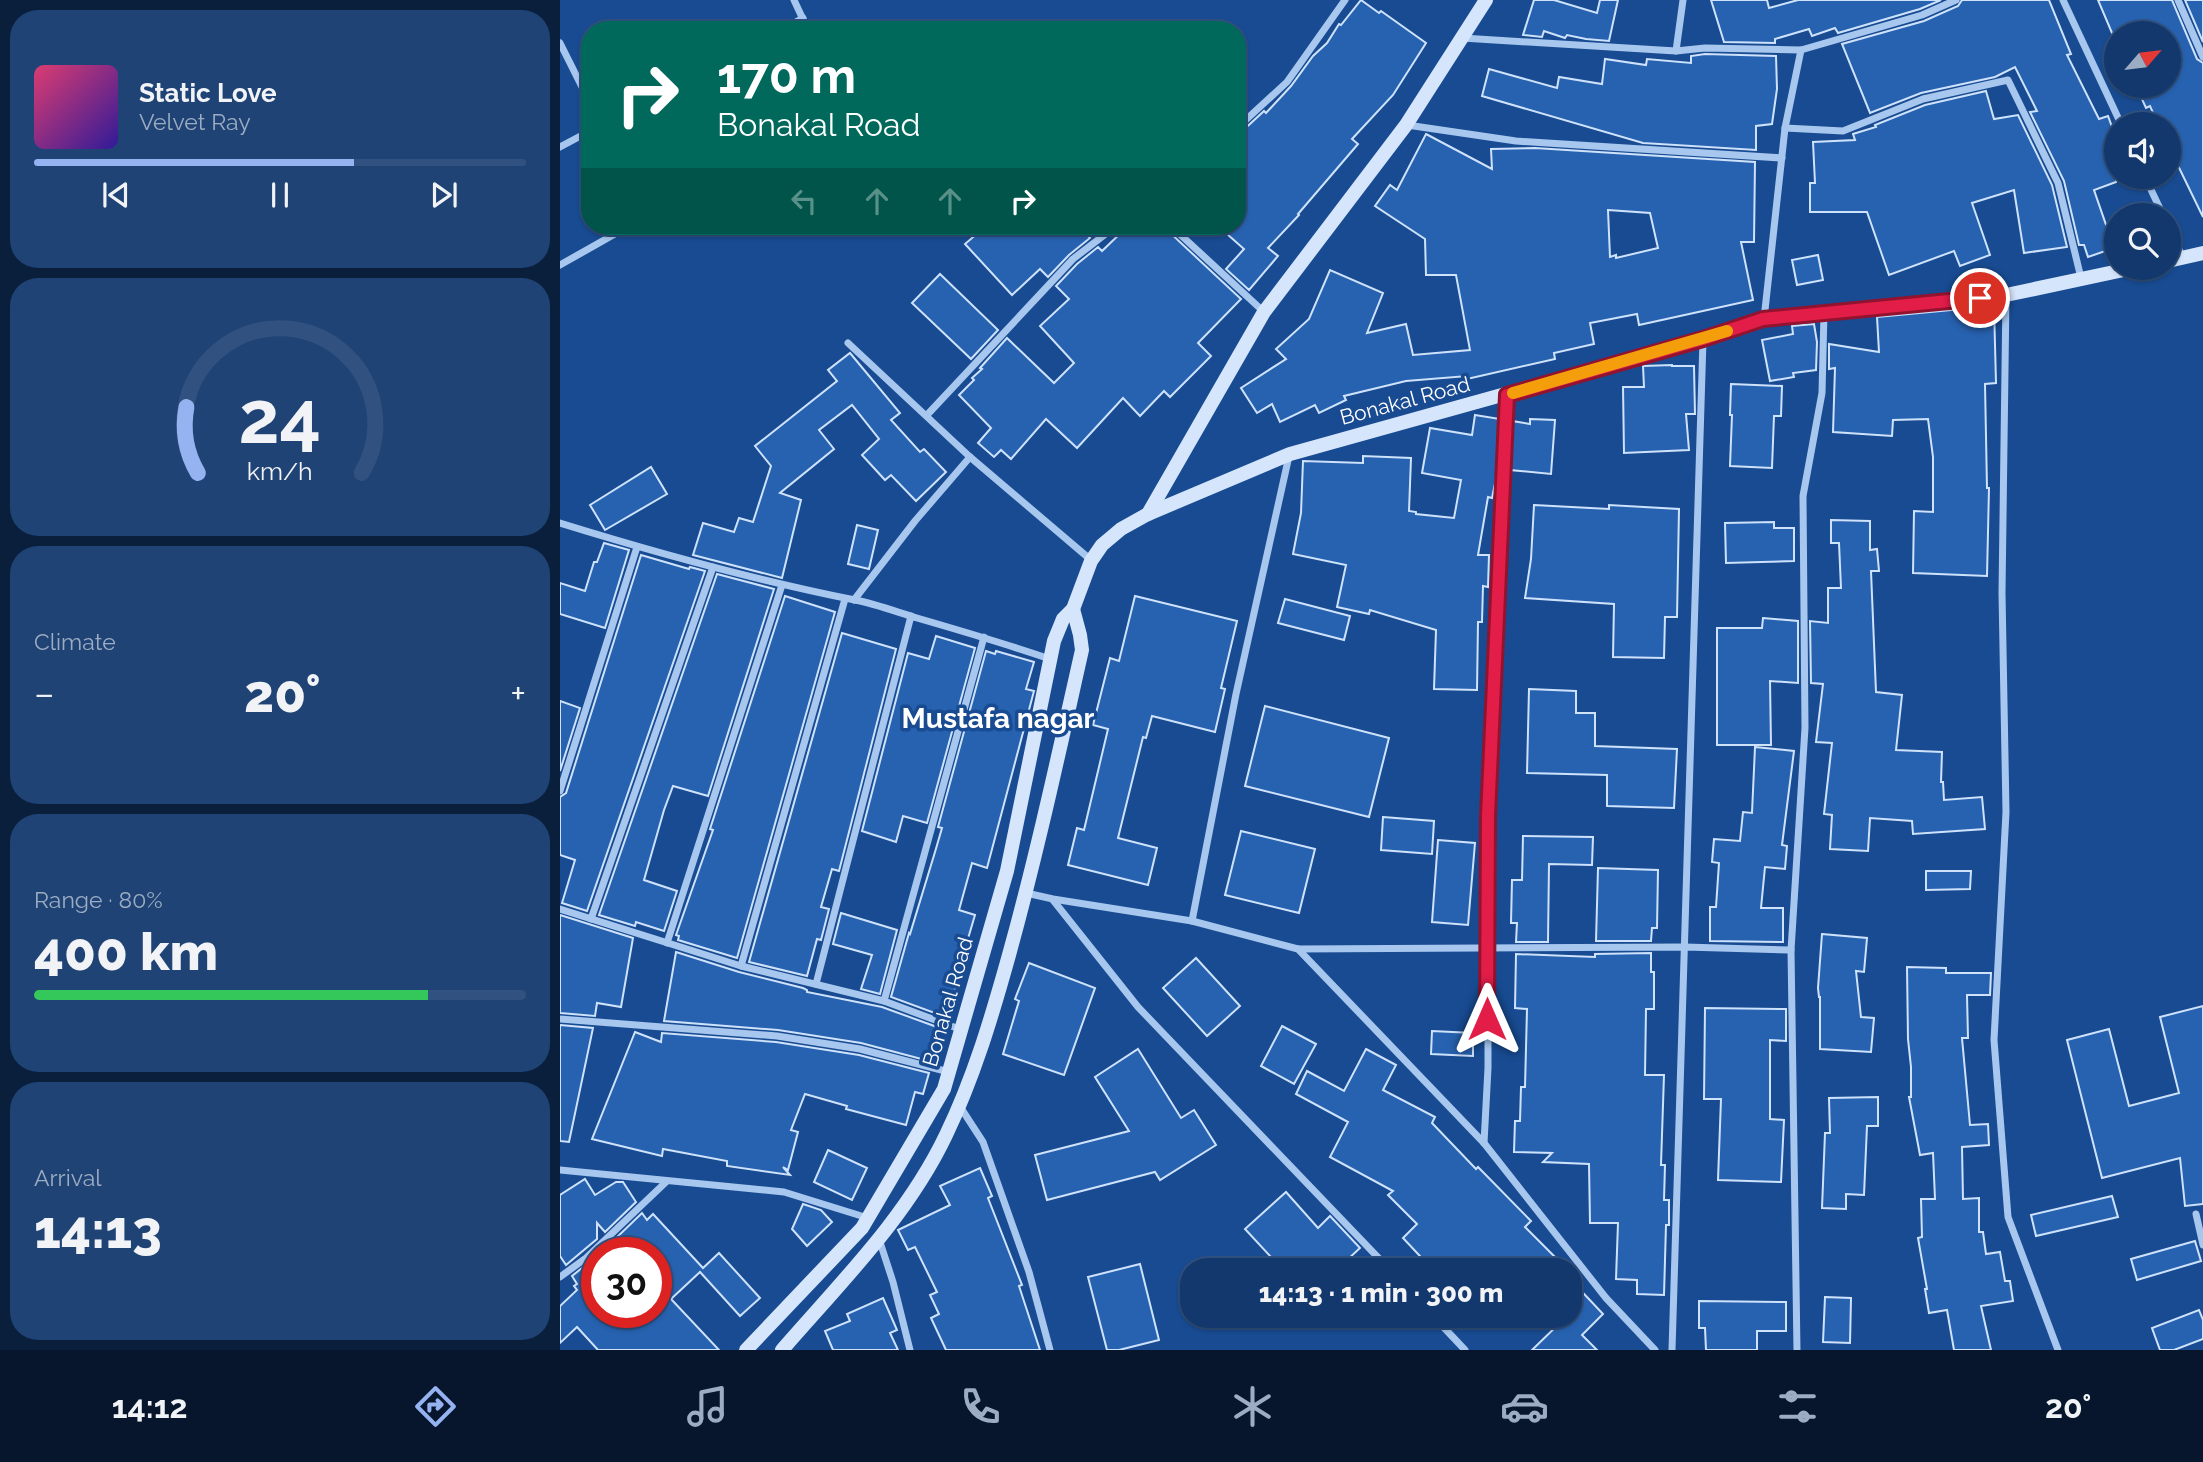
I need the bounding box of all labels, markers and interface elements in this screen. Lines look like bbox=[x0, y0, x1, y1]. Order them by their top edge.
north arrow bbox=[2104, 21, 2180, 98]
map controls bbox=[2104, 21, 2181, 280]
text: 170 m bbox=[717, 47, 856, 104]
icon: right bbox=[602, 49, 693, 140]
text: Static Love bbox=[139, 78, 277, 108]
text: Bonakal Road bbox=[717, 106, 920, 143]
text: Velvet Ray bbox=[139, 108, 251, 135]
button: sound bbox=[2104, 112, 2181, 189]
icon: previous bbox=[97, 176, 135, 214]
icon: pause bbox=[261, 176, 299, 214]
icon: next bbox=[425, 176, 463, 214]
icon: left bbox=[785, 182, 823, 220]
icon: ahead bbox=[858, 182, 896, 220]
icon: ahead bbox=[931, 182, 969, 220]
icon: right bbox=[1004, 182, 1042, 220]
button: search bbox=[2104, 203, 2181, 280]
pin bbox=[1950, 268, 2010, 328]
icon: arrive bbox=[1961, 279, 1999, 317]
street label: Bonakal Road bbox=[1337, 371, 1473, 430]
text: 24 bbox=[239, 375, 321, 460]
text: km/h bbox=[247, 456, 313, 486]
text: Climate bbox=[34, 628, 116, 655]
text: 20° bbox=[244, 663, 321, 724]
text: − bbox=[34, 671, 54, 716]
text: + bbox=[510, 671, 526, 716]
district label: Mustafa nagar bbox=[902, 702, 1095, 735]
text: Range · 80% bbox=[34, 886, 163, 913]
text: 400 km bbox=[34, 921, 218, 982]
street label: Bonakal Road bbox=[917, 934, 978, 1069]
position arrow bbox=[1450, 982, 1524, 1056]
text: Arrival bbox=[34, 1164, 101, 1191]
text: 14:13 bbox=[34, 1199, 162, 1260]
speed limit sign: 30 bbox=[581, 1237, 672, 1328]
text: 14:13 · 1 min · 300 m bbox=[1259, 1278, 1503, 1308]
icon: directions bbox=[411, 1382, 460, 1431]
icon: music bbox=[683, 1382, 732, 1431]
icon: phone bbox=[956, 1382, 1005, 1431]
icon: climate bbox=[1228, 1382, 1277, 1431]
icon: car bbox=[1500, 1382, 1549, 1431]
icon: filters bbox=[1773, 1382, 1822, 1431]
text: 14:12 bbox=[112, 1388, 188, 1425]
text: 20° bbox=[2045, 1388, 2091, 1425]

